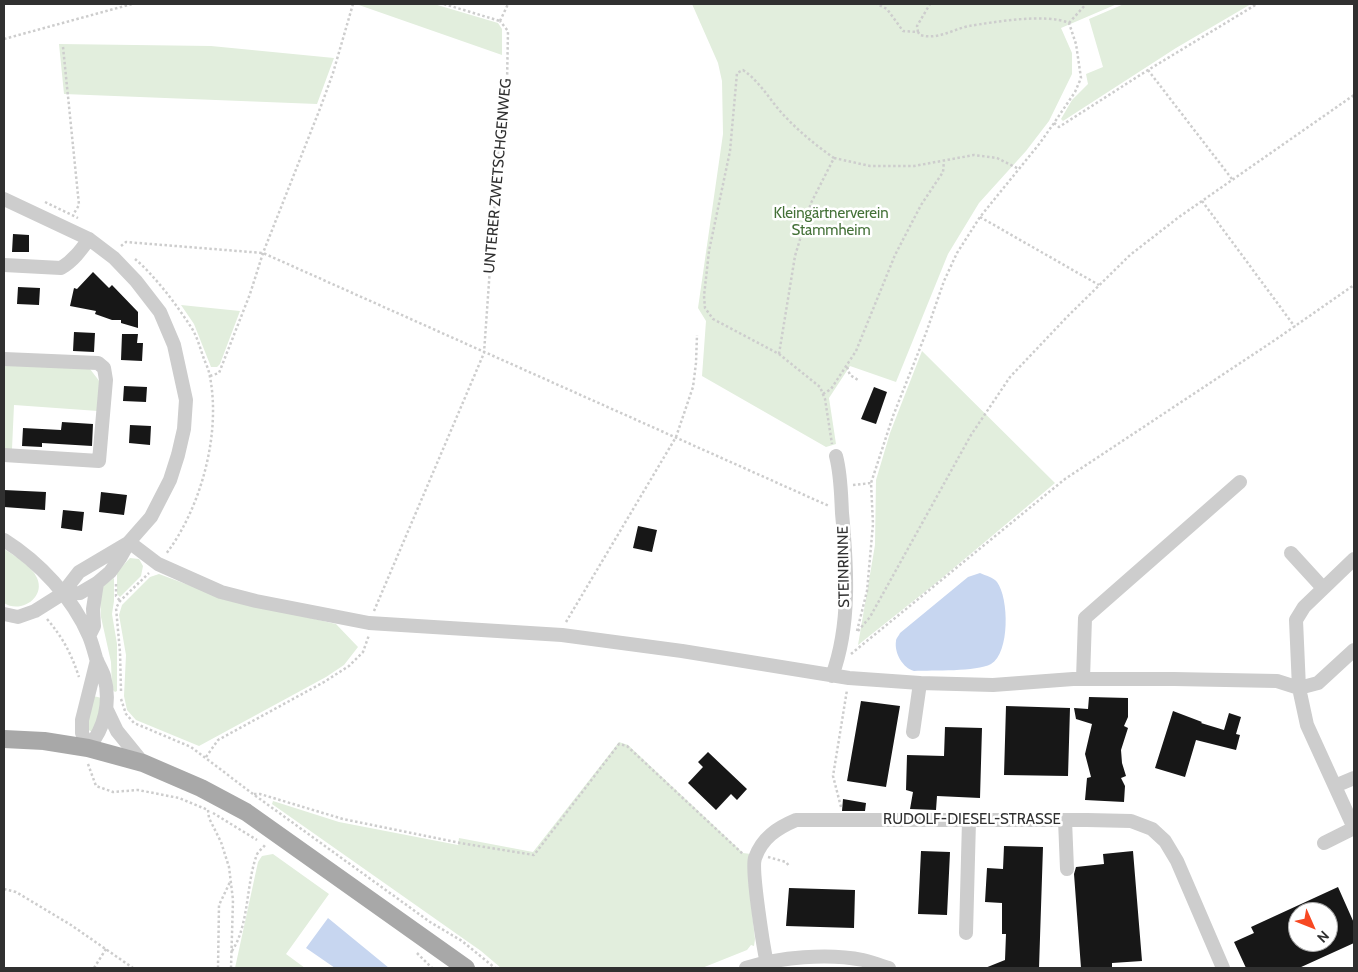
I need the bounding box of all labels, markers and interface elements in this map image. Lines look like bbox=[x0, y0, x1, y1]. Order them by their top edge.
street label: UNTERER ZWETSCHGENWEG bbox=[480, 77, 516, 275]
park label: Kleingärtnerverein Stammheim bbox=[773, 205, 889, 240]
street label: STEINRINNE bbox=[834, 526, 854, 608]
street label: RUDOLF-DIESEL-STRASSE bbox=[883, 811, 1061, 829]
north arrow bbox=[1288, 902, 1338, 952]
text: N bbox=[1313, 927, 1333, 947]

